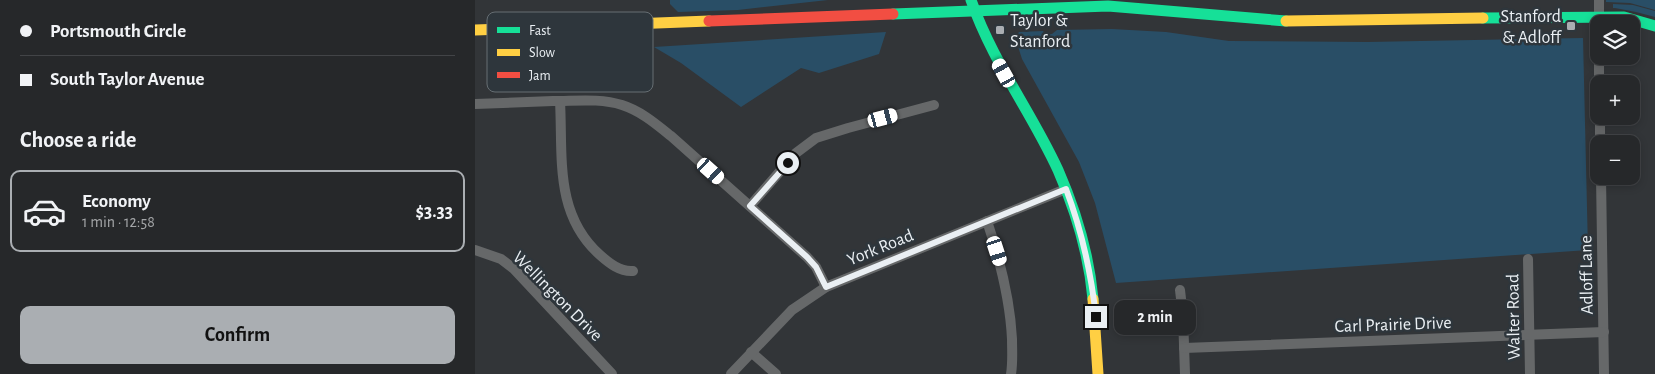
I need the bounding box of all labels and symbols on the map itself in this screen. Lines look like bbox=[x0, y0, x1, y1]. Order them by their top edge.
place label: Stanford & Adloff bbox=[1501, 8, 1563, 47]
legend bbox=[487, 12, 653, 92]
place label: Taylor & Stanford bbox=[1010, 12, 1070, 51]
marker: Stanford & Adloff bbox=[1565, 20, 1577, 32]
text: Fast bbox=[529, 24, 551, 38]
marker: Taylor & Stanford bbox=[994, 24, 1006, 36]
text: Slow bbox=[529, 46, 556, 60]
car bbox=[990, 56, 1017, 90]
text: Jam bbox=[529, 69, 551, 83]
car bbox=[866, 107, 899, 129]
route start bbox=[777, 152, 799, 174]
car bbox=[694, 155, 727, 187]
street label: York Road bbox=[845, 227, 916, 269]
car bbox=[985, 234, 1008, 268]
street label: Adloff Lane bbox=[1577, 235, 1597, 315]
street label: Wellington Drive bbox=[509, 248, 606, 345]
street label: Walter Road bbox=[1504, 274, 1524, 360]
callout: 2 min bbox=[1113, 300, 1196, 334]
route end bbox=[1085, 306, 1107, 328]
street label: Carl Prairie Drive bbox=[1334, 314, 1452, 336]

